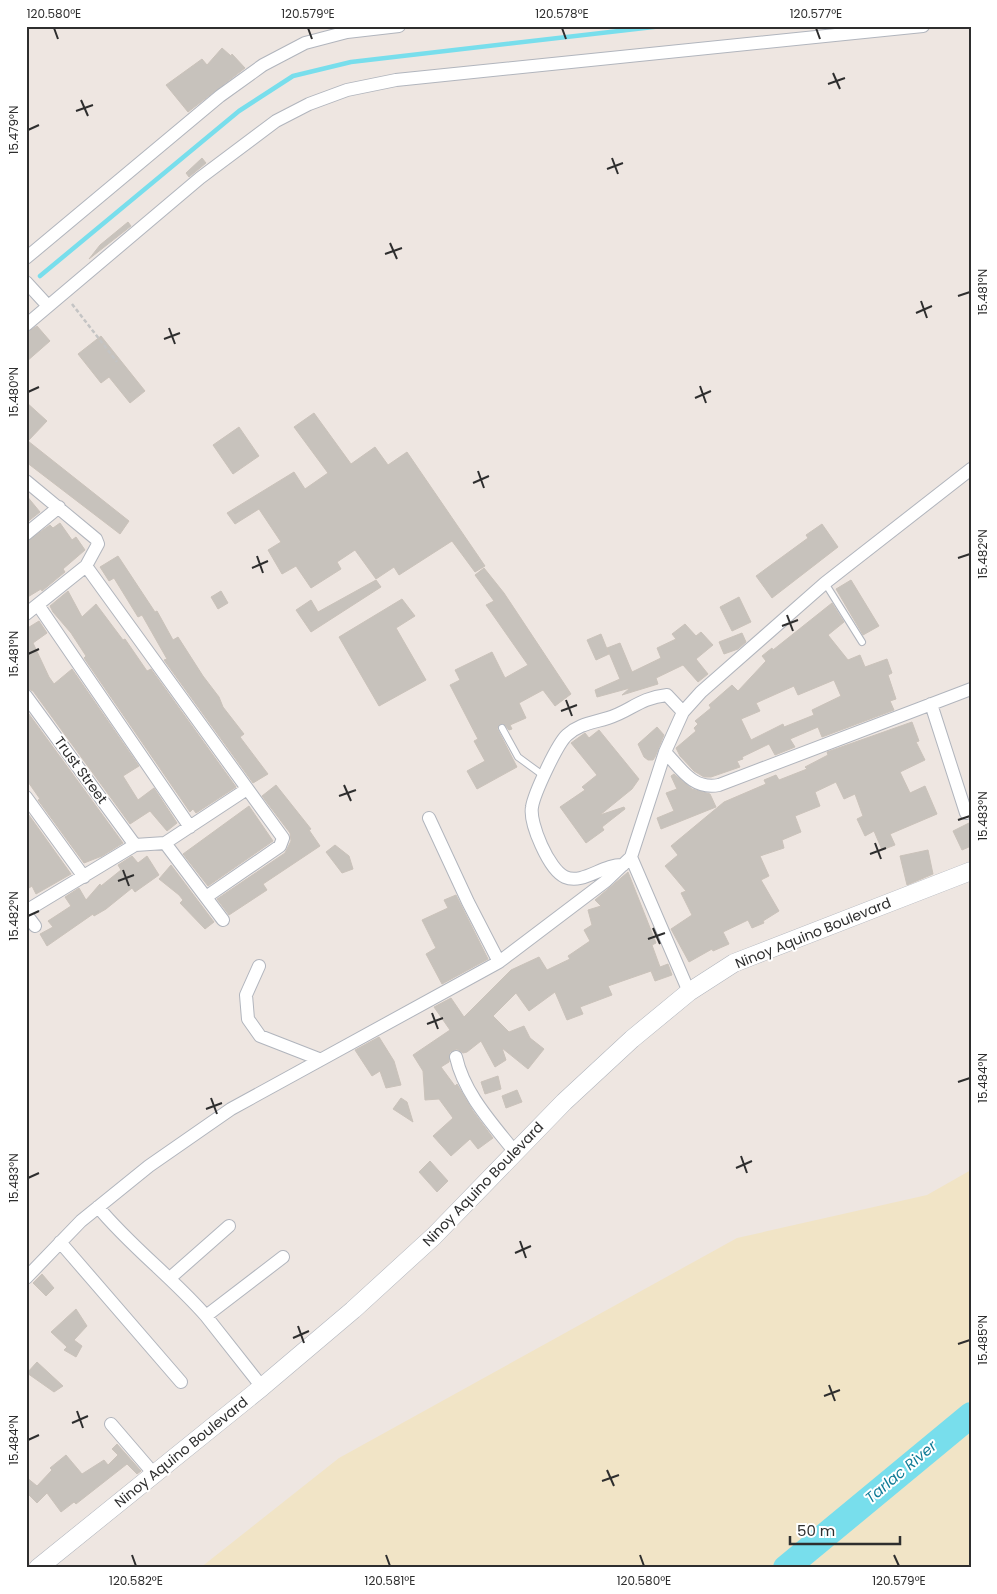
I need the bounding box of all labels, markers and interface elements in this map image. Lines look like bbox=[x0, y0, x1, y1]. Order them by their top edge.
text: 120.580°E bbox=[27, 5, 81, 22]
text: 120.579°E bbox=[281, 5, 335, 22]
text: 120.578°E bbox=[535, 5, 589, 22]
text: 120.577°E bbox=[790, 5, 842, 22]
text: 15.479°N bbox=[5, 106, 22, 154]
text: 15.481°N bbox=[974, 269, 991, 315]
text: 15.480°N bbox=[5, 367, 22, 417]
text: 15.482°N bbox=[974, 529, 991, 579]
text: 15.481°N bbox=[5, 631, 22, 677]
street label: Trust Street bbox=[50, 732, 112, 808]
text: 15.483°N bbox=[974, 791, 991, 841]
text: 15.482°N bbox=[5, 891, 22, 941]
street label: Ninoy Aquino Boulevard bbox=[732, 893, 894, 973]
text: 15.484°N bbox=[974, 1053, 991, 1103]
street label: Ninoy Aquino Boulevard bbox=[418, 1117, 548, 1251]
text: 15.483°N bbox=[5, 1153, 22, 1203]
text: 15.485°N bbox=[974, 1315, 991, 1365]
street label: Ninoy Aquino Boulevard bbox=[110, 1392, 252, 1512]
text: 15.484°N bbox=[5, 1415, 22, 1465]
water label: Tarlac River bbox=[860, 1435, 941, 1508]
scale bar bbox=[790, 1514, 900, 1546]
text: 50 m bbox=[797, 1520, 835, 1541]
text: 120.582°E bbox=[109, 1572, 163, 1589]
text: 120.581°E bbox=[365, 1572, 415, 1589]
text: 120.580°E bbox=[617, 1572, 671, 1589]
text: 120.579°E bbox=[872, 1572, 926, 1589]

